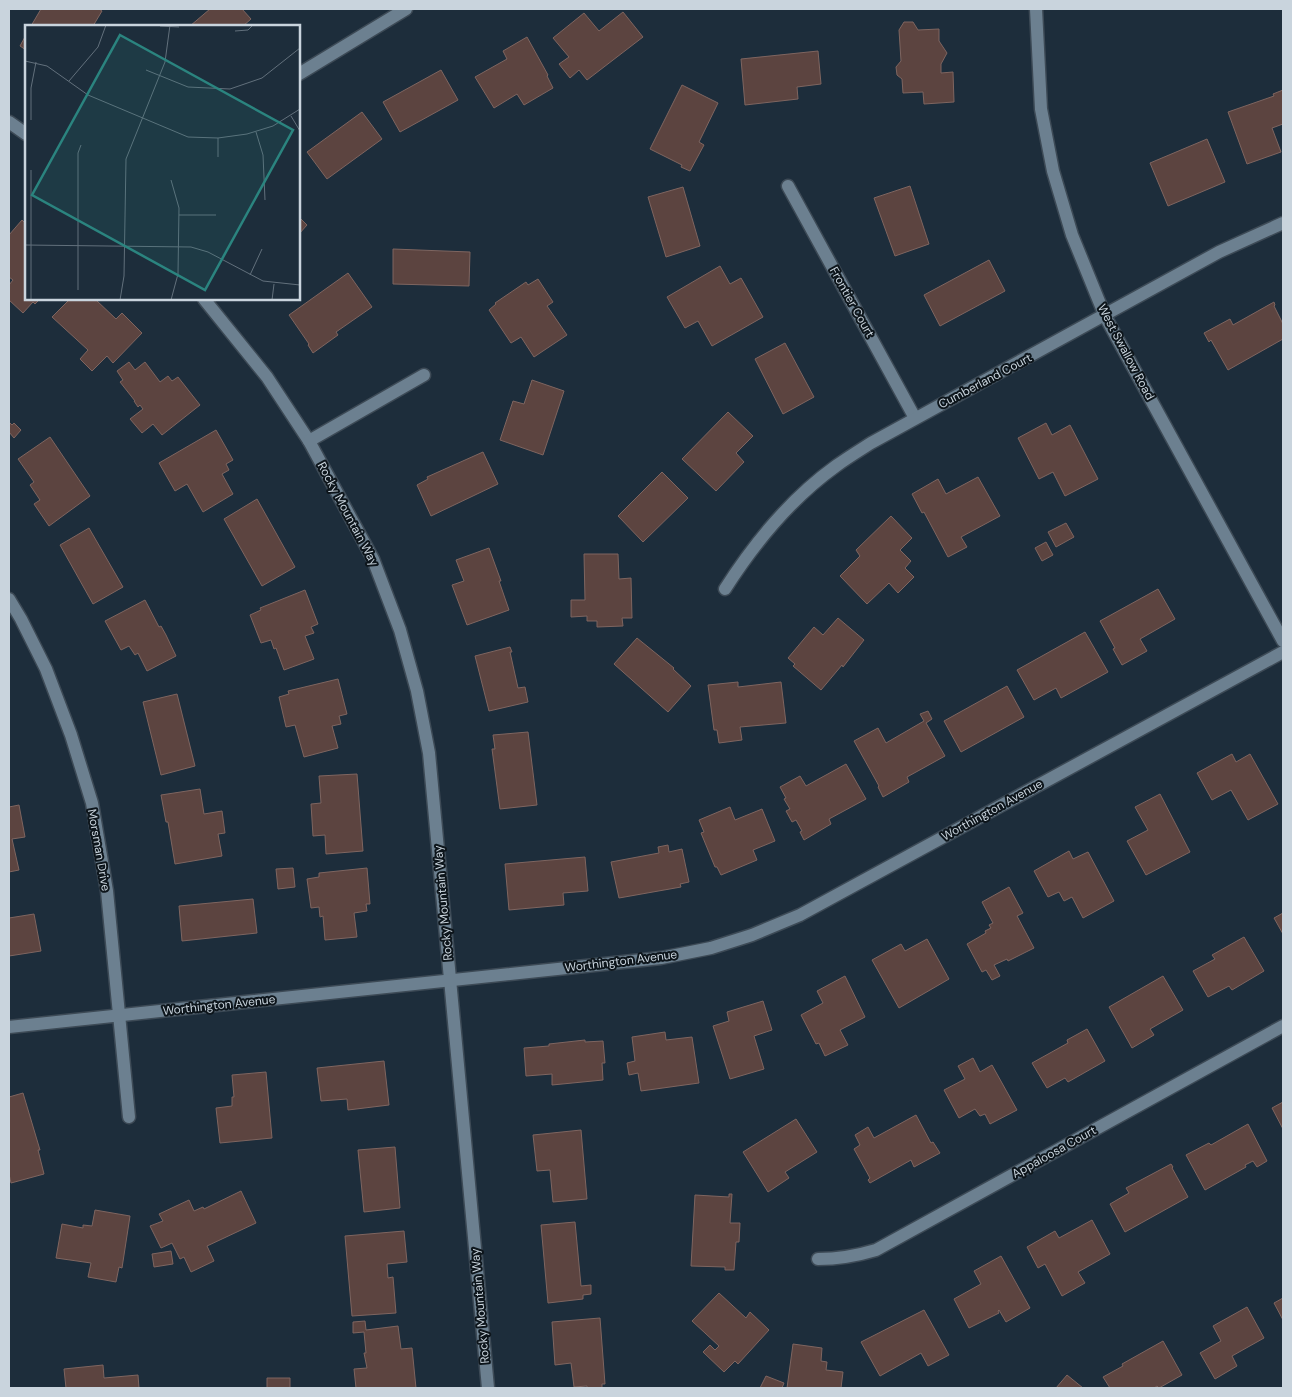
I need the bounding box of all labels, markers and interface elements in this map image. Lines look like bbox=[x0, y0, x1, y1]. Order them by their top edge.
inset map bbox=[25, 25, 300, 300]
street label: Frontier Court bbox=[826, 264, 878, 340]
street label: West Swallow Road bbox=[1094, 301, 1158, 403]
street label: Cumberland Court bbox=[936, 350, 1035, 412]
street label: Rocky Mountain Way bbox=[314, 459, 382, 569]
street label: Worthington Avenue bbox=[939, 775, 1046, 844]
street label: Morsman Drive bbox=[84, 808, 114, 893]
street label: Rocky Mountain Way bbox=[430, 844, 456, 961]
street label: Worthington Avenue bbox=[564, 946, 678, 976]
street label: Worthington Avenue bbox=[162, 991, 276, 1019]
street label: Appaloosa Court bbox=[1009, 1122, 1099, 1182]
street label: Rocky Mountain Way bbox=[467, 1247, 493, 1364]

